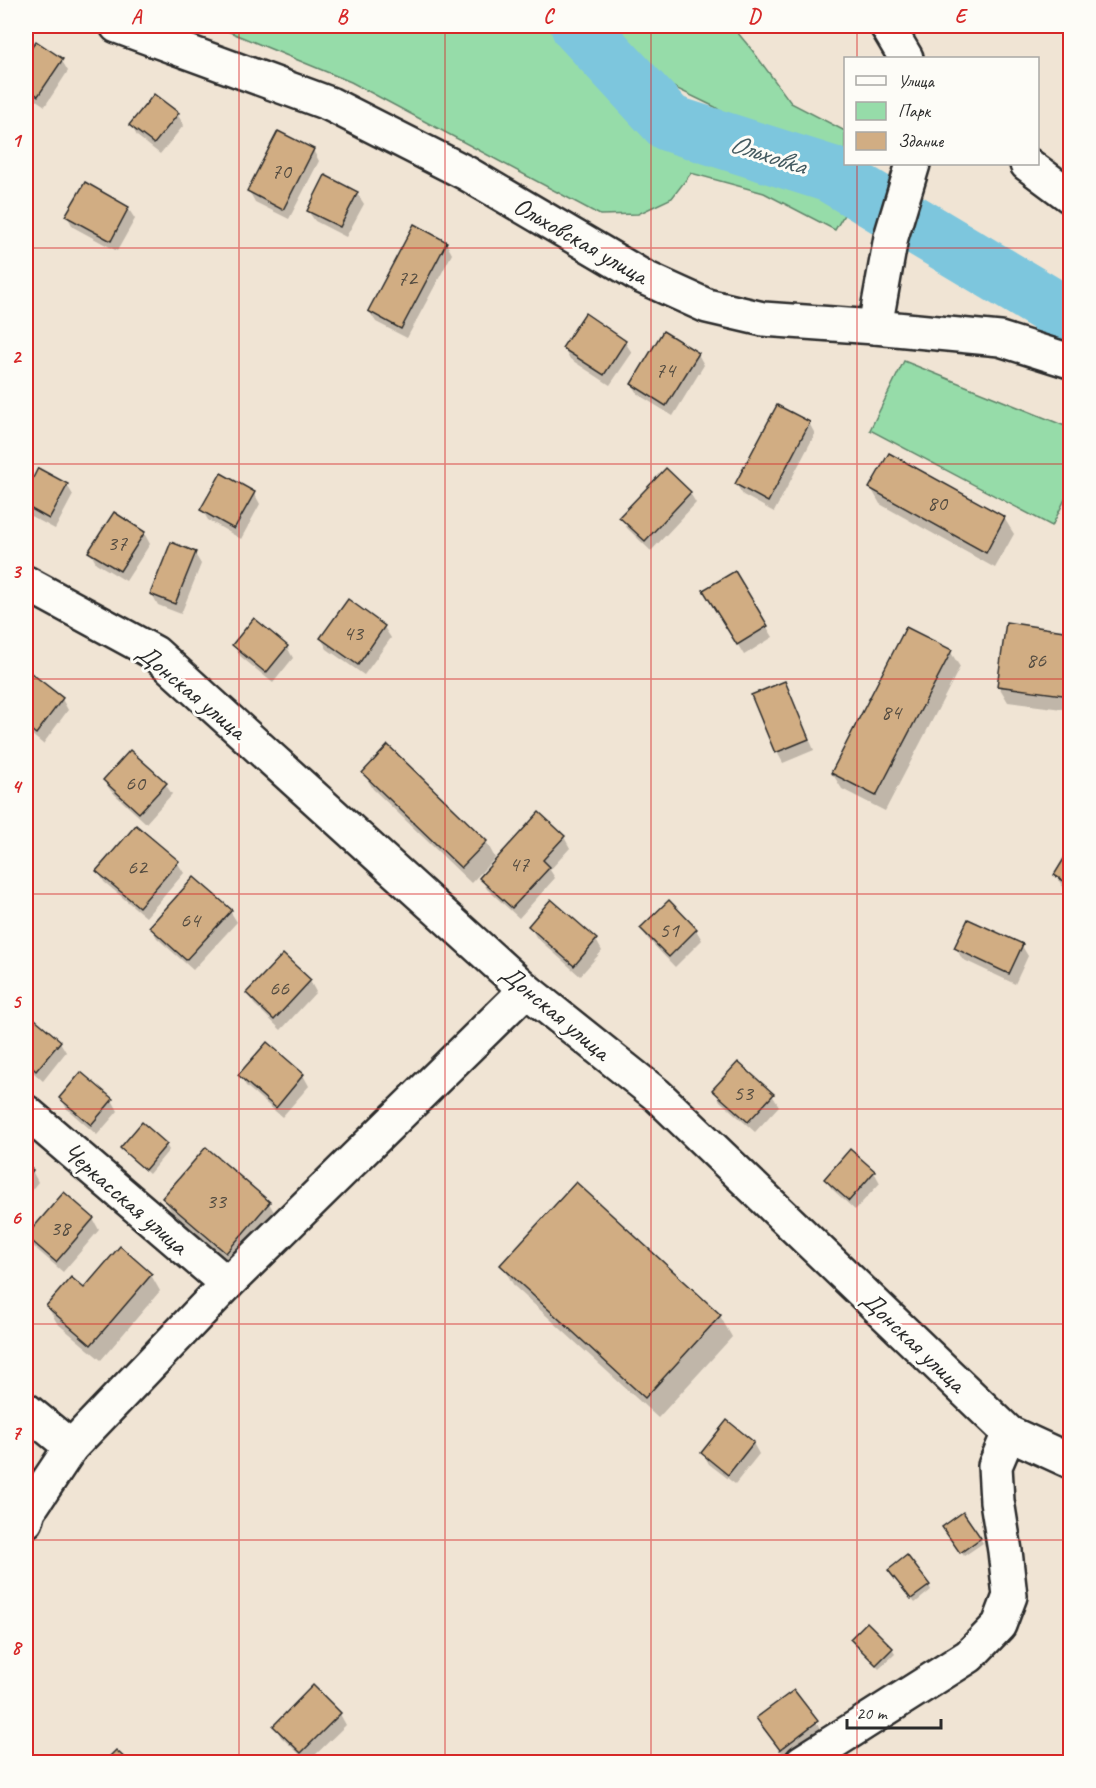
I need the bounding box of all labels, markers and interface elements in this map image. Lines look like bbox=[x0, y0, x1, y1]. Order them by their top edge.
text: A bbox=[131, 4, 143, 29]
text: B bbox=[337, 4, 349, 29]
text: C bbox=[543, 4, 555, 29]
text: D bbox=[748, 4, 762, 29]
text: E bbox=[955, 4, 969, 29]
legend bbox=[844, 57, 1039, 165]
text: Улица bbox=[898, 70, 935, 92]
text: Парк bbox=[898, 100, 932, 122]
water label: Ольховка bbox=[726, 126, 812, 183]
text: 1 bbox=[12, 128, 23, 153]
text: Здание bbox=[898, 130, 944, 152]
house number: 70 bbox=[271, 157, 293, 185]
street label: Ольховская улица bbox=[508, 189, 656, 293]
house number: 72 bbox=[397, 264, 419, 292]
text: 2 bbox=[12, 344, 23, 369]
house number: 74 bbox=[655, 356, 677, 384]
house number: 80 bbox=[927, 489, 949, 517]
house number: 37 bbox=[107, 529, 128, 557]
text: 3 bbox=[12, 559, 23, 584]
house number: 43 bbox=[343, 619, 365, 647]
street label: Донская улица bbox=[130, 636, 255, 748]
house number: 86 bbox=[1026, 646, 1047, 674]
house number: 84 bbox=[881, 698, 903, 726]
house number: 60 bbox=[125, 769, 147, 797]
text: 4 bbox=[12, 774, 24, 799]
house number: 47 bbox=[509, 850, 530, 878]
house number: 62 bbox=[127, 853, 149, 881]
house number: 64 bbox=[180, 906, 202, 934]
house number: 51 bbox=[659, 916, 680, 944]
street label: Донская улица bbox=[494, 957, 619, 1069]
house number: 66 bbox=[269, 974, 290, 1002]
text: 5 bbox=[12, 989, 23, 1014]
house number: 53 bbox=[733, 1079, 755, 1107]
street label: Черкасская улица bbox=[56, 1135, 196, 1263]
house number: 33 bbox=[206, 1187, 228, 1215]
text: 6 bbox=[11, 1205, 22, 1230]
house number: 38 bbox=[50, 1214, 72, 1242]
street label: Донская улица bbox=[854, 1283, 975, 1401]
text: 7 bbox=[12, 1420, 23, 1445]
text: 8 bbox=[12, 1635, 24, 1660]
scale bar bbox=[847, 1692, 942, 1730]
text: 20 m bbox=[856, 1702, 889, 1724]

